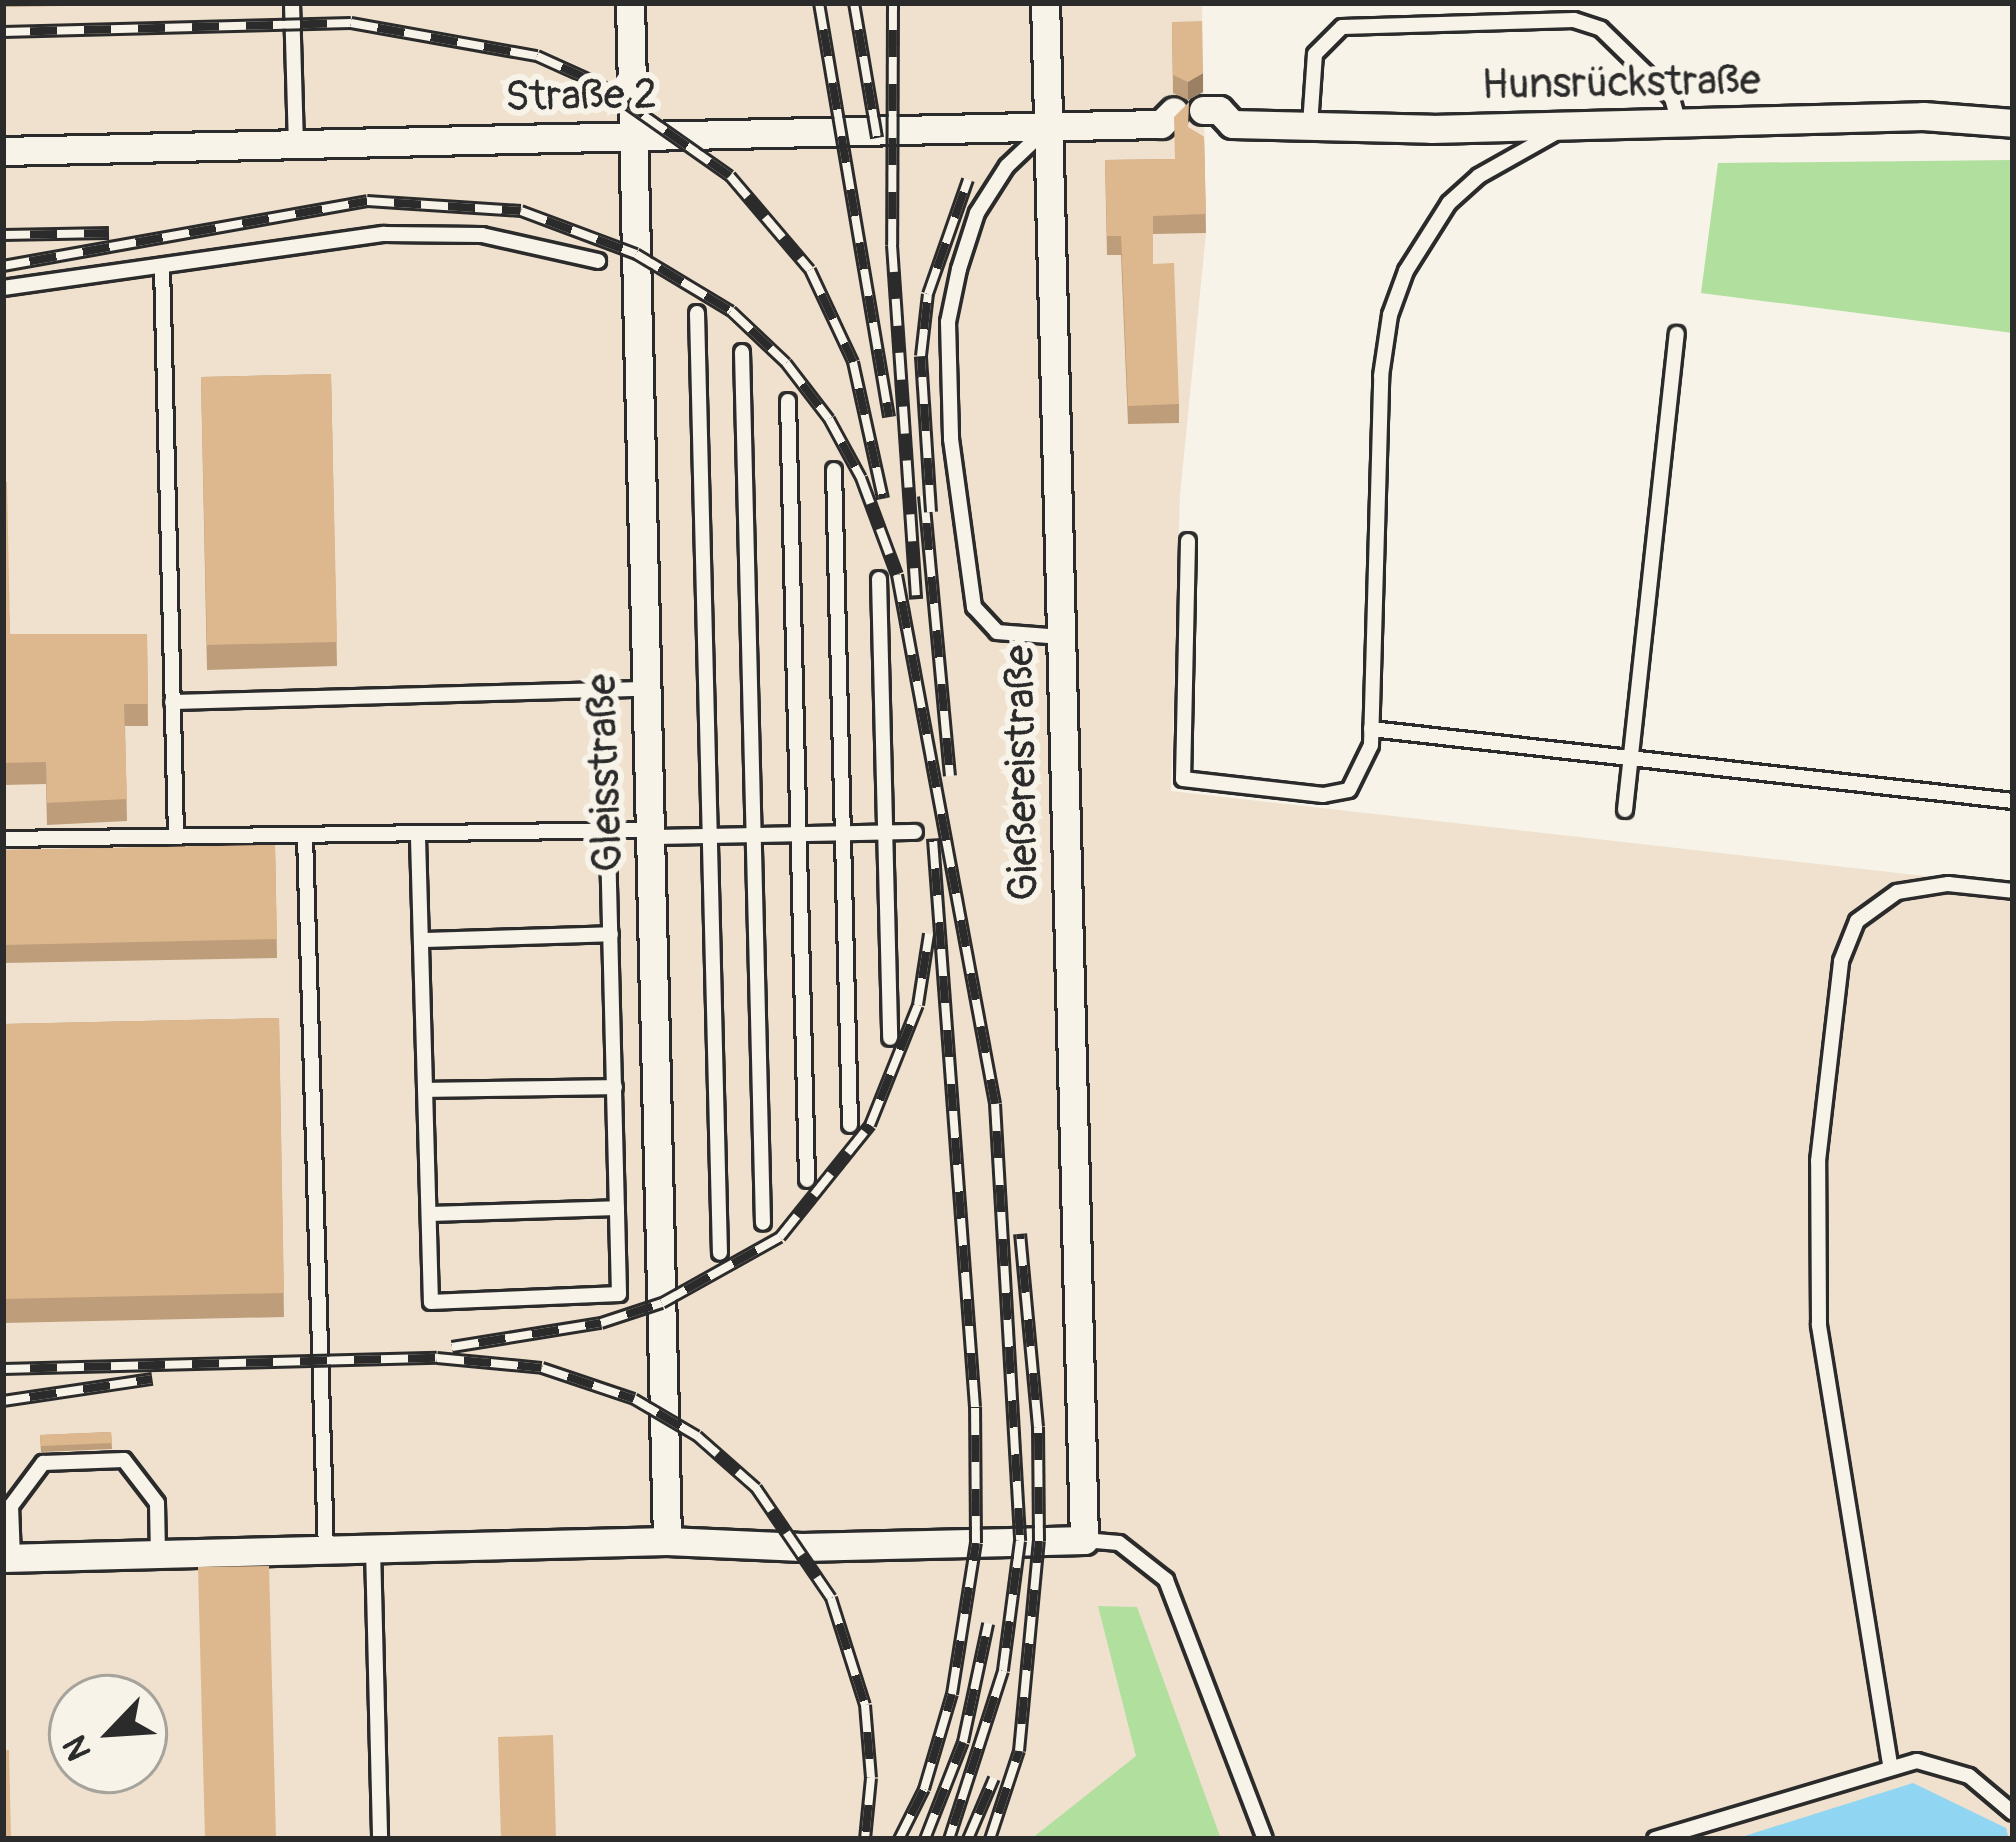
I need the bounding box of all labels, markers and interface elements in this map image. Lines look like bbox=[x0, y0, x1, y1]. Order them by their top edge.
street label: Hunsrückstraße bbox=[1481, 55, 1761, 111]
street label: Straße 2 bbox=[505, 69, 657, 123]
street label: Gießereistraße bbox=[995, 645, 1049, 901]
street label: Gleisstraße bbox=[576, 673, 634, 873]
north arrow bbox=[48, 1674, 168, 1794]
text: N bbox=[54, 1729, 101, 1767]

